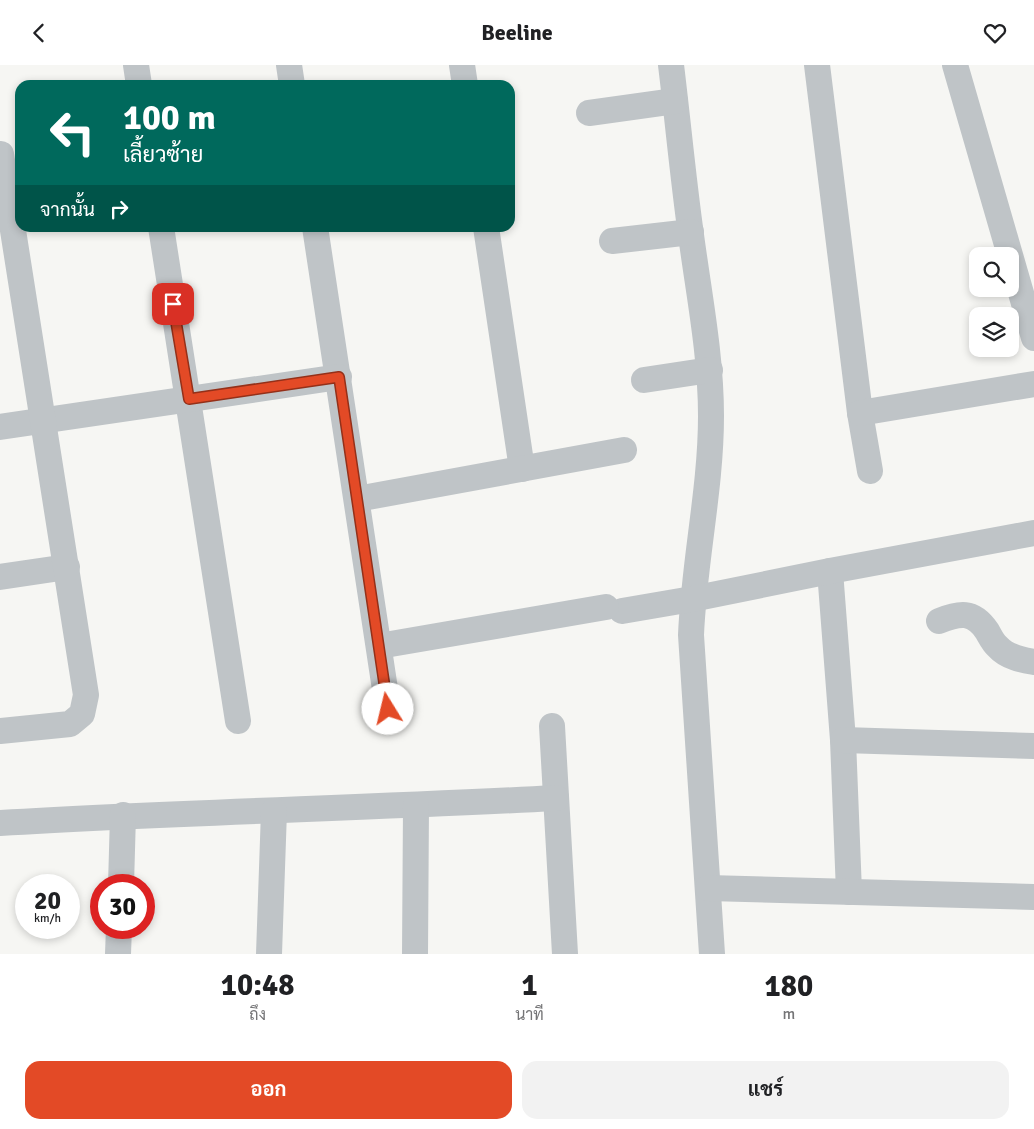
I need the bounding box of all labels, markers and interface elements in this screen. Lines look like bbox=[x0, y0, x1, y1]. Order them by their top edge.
icon: back bbox=[25, 19, 53, 47]
text: Beeline bbox=[481, 19, 553, 46]
icon: heart bbox=[981, 19, 1009, 47]
text: 100 m bbox=[123, 96, 216, 139]
icon: left bbox=[40, 100, 105, 165]
text: เลี้ยวซ้าย bbox=[123, 141, 203, 168]
icon: right bbox=[105, 195, 133, 223]
text: จากนั้น bbox=[40, 198, 95, 222]
map controls bbox=[969, 247, 1019, 357]
button: search bbox=[969, 247, 1019, 297]
pin bbox=[152, 283, 194, 325]
icon: arrive bbox=[159, 290, 187, 318]
button: layers bbox=[969, 307, 1019, 357]
position arrow bbox=[361, 682, 413, 734]
speed limit sign: 30 bbox=[90, 874, 155, 939]
text: 20 bbox=[34, 885, 61, 916]
text: km/h bbox=[34, 911, 61, 926]
text: 10:48 bbox=[221, 967, 294, 1004]
text: 1 bbox=[521, 967, 538, 1004]
text: 180 bbox=[765, 968, 813, 1005]
text: m bbox=[782, 1004, 795, 1024]
text: ถึง bbox=[249, 1005, 266, 1025]
text: นาที bbox=[515, 1005, 544, 1025]
button: ออก bbox=[25, 1061, 512, 1119]
button: แชร์ bbox=[522, 1061, 1009, 1119]

